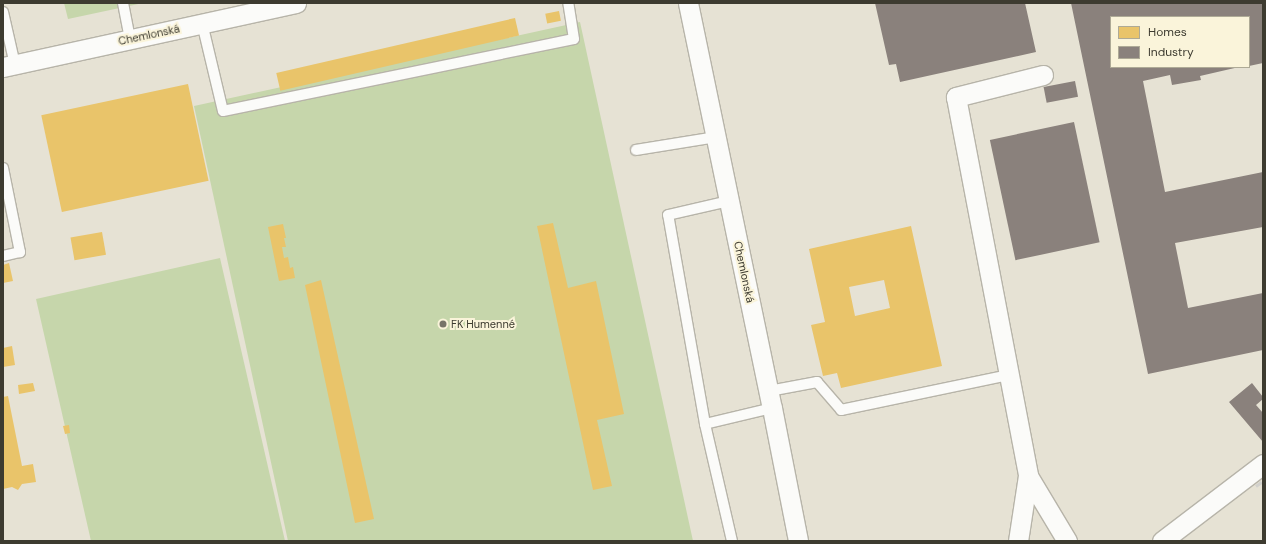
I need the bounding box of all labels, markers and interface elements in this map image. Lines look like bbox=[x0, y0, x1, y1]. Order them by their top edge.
legend bbox=[1110, 16, 1250, 68]
street label: Chemlonská bbox=[117, 22, 181, 48]
text: Homes bbox=[1148, 24, 1187, 40]
text: Industry bbox=[1148, 44, 1194, 60]
street label: Chemlonská bbox=[731, 240, 757, 304]
place label: FK Humenné bbox=[451, 317, 515, 331]
marker: FK Humenné bbox=[438, 319, 448, 329]

